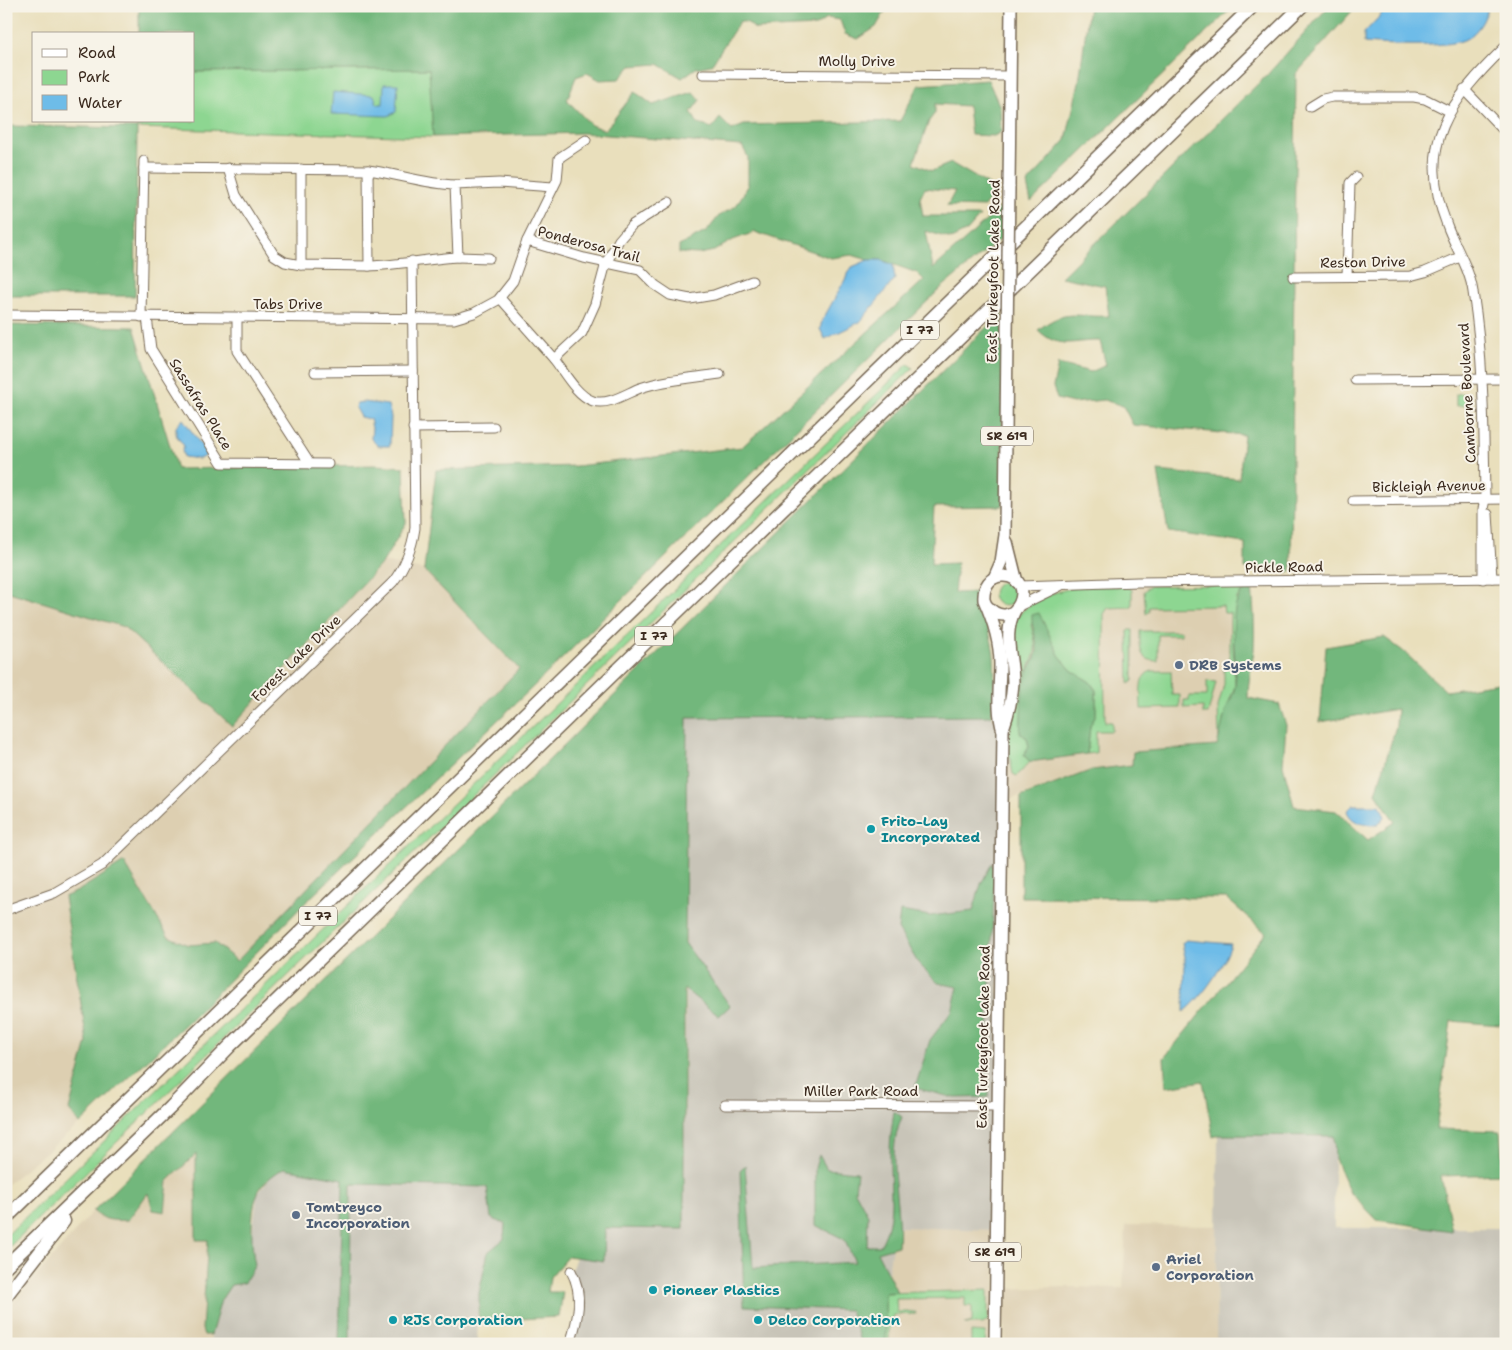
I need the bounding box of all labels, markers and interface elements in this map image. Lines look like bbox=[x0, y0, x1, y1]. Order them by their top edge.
legend bbox=[32, 32, 195, 122]
text: Road bbox=[78, 43, 116, 63]
street label: Molly Drive bbox=[818, 52, 896, 70]
text: Park bbox=[78, 67, 110, 87]
text: Water bbox=[78, 93, 122, 113]
street label: East Turkeyfoot Lake Road bbox=[982, 179, 1004, 363]
street label: Ponderosa Trail bbox=[536, 222, 643, 267]
street label: Reston Drive bbox=[1320, 252, 1406, 272]
street label: Tabs Drive bbox=[253, 295, 323, 313]
road number: I 77 bbox=[901, 320, 939, 340]
street label: Camborne Boulevard bbox=[1454, 322, 1480, 464]
street label: Sassafras Place bbox=[166, 355, 236, 453]
road number: SR 619 bbox=[981, 426, 1033, 446]
street label: Bickleigh Avenue bbox=[1372, 476, 1486, 496]
street label: Pickle Road bbox=[1245, 557, 1323, 577]
street label: Forest Lake Drive bbox=[247, 611, 345, 705]
road number: I 77 bbox=[635, 626, 673, 646]
place label: DRB Systems bbox=[1189, 656, 1282, 674]
marker: DRB Systems bbox=[1173, 659, 1185, 671]
place label: Frito-Lay Incorporated bbox=[881, 812, 980, 846]
marker: Frito-Lay Incorporated bbox=[865, 823, 877, 835]
road number: I 77 bbox=[299, 906, 337, 926]
street label: East Turkeyfoot Lake Road bbox=[972, 945, 994, 1129]
street label: Miller Park Road bbox=[804, 1082, 918, 1100]
place label: Tomtreyco Incorporation bbox=[306, 1198, 410, 1232]
marker: Tomtreyco Incorporation bbox=[290, 1209, 302, 1221]
road number: SR 619 bbox=[969, 1242, 1021, 1262]
place label: Ariel Corporation bbox=[1166, 1250, 1254, 1284]
marker: Ariel Corporation bbox=[1150, 1261, 1162, 1273]
place label: Pioneer Plastics bbox=[663, 1281, 780, 1299]
marker: Pioneer Plastics bbox=[647, 1284, 659, 1296]
place label: RJS Corporation bbox=[403, 1311, 523, 1329]
place label: Delco Corporation bbox=[768, 1311, 900, 1329]
marker: RJS Corporation bbox=[387, 1314, 399, 1326]
marker: Delco Corporation bbox=[752, 1314, 764, 1326]

